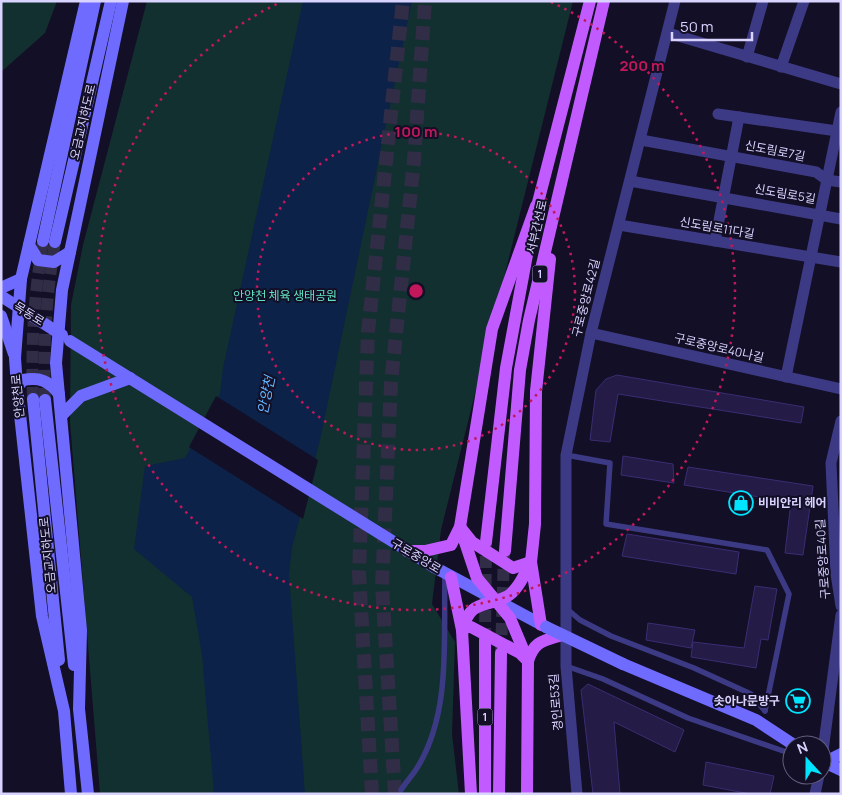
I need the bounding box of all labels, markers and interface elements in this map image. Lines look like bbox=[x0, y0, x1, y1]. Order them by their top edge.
scale bar bbox=[672, 10, 752, 42]
text: 50 m bbox=[680, 16, 714, 37]
text: 200 m bbox=[619, 55, 665, 76]
street label: 오금교지하도로 bbox=[66, 82, 99, 161]
text: 100 m bbox=[395, 121, 437, 142]
street label: 신도림로7길 bbox=[743, 136, 807, 165]
street label: 신도림로5길 bbox=[753, 180, 817, 207]
street label: 서부간선로 bbox=[522, 198, 551, 256]
street label: 신도림로11다길 bbox=[678, 213, 756, 242]
street label: 구로중앙로42길 bbox=[568, 257, 603, 339]
road number: 1 bbox=[532, 266, 548, 282]
centre of rings bbox=[407, 282, 425, 300]
park label: 안양천 체육 생태공원 bbox=[233, 287, 337, 304]
street label: 목동로 bbox=[11, 298, 48, 330]
street label: 구로중앙로40나길 bbox=[673, 329, 766, 366]
street label: 안양천로 bbox=[7, 373, 28, 419]
water label: 안양천 bbox=[252, 373, 279, 416]
shop icon: 비비안리 헤어 bbox=[728, 490, 754, 516]
place label: 비비안리 헤어 bbox=[758, 494, 827, 511]
street label: 오금교지하도로 bbox=[35, 516, 60, 594]
street label: 구로중앙로40길 bbox=[811, 518, 834, 600]
street label: 구로중앙로 bbox=[388, 534, 444, 577]
street label: 경인로53길 bbox=[545, 673, 566, 732]
supermarket icon: 솟아나문방구 bbox=[785, 688, 811, 714]
place label: 솟아나문방구 bbox=[714, 692, 780, 709]
road number: 1 bbox=[478, 709, 492, 726]
north arrow bbox=[782, 735, 832, 785]
text: N bbox=[794, 737, 810, 758]

